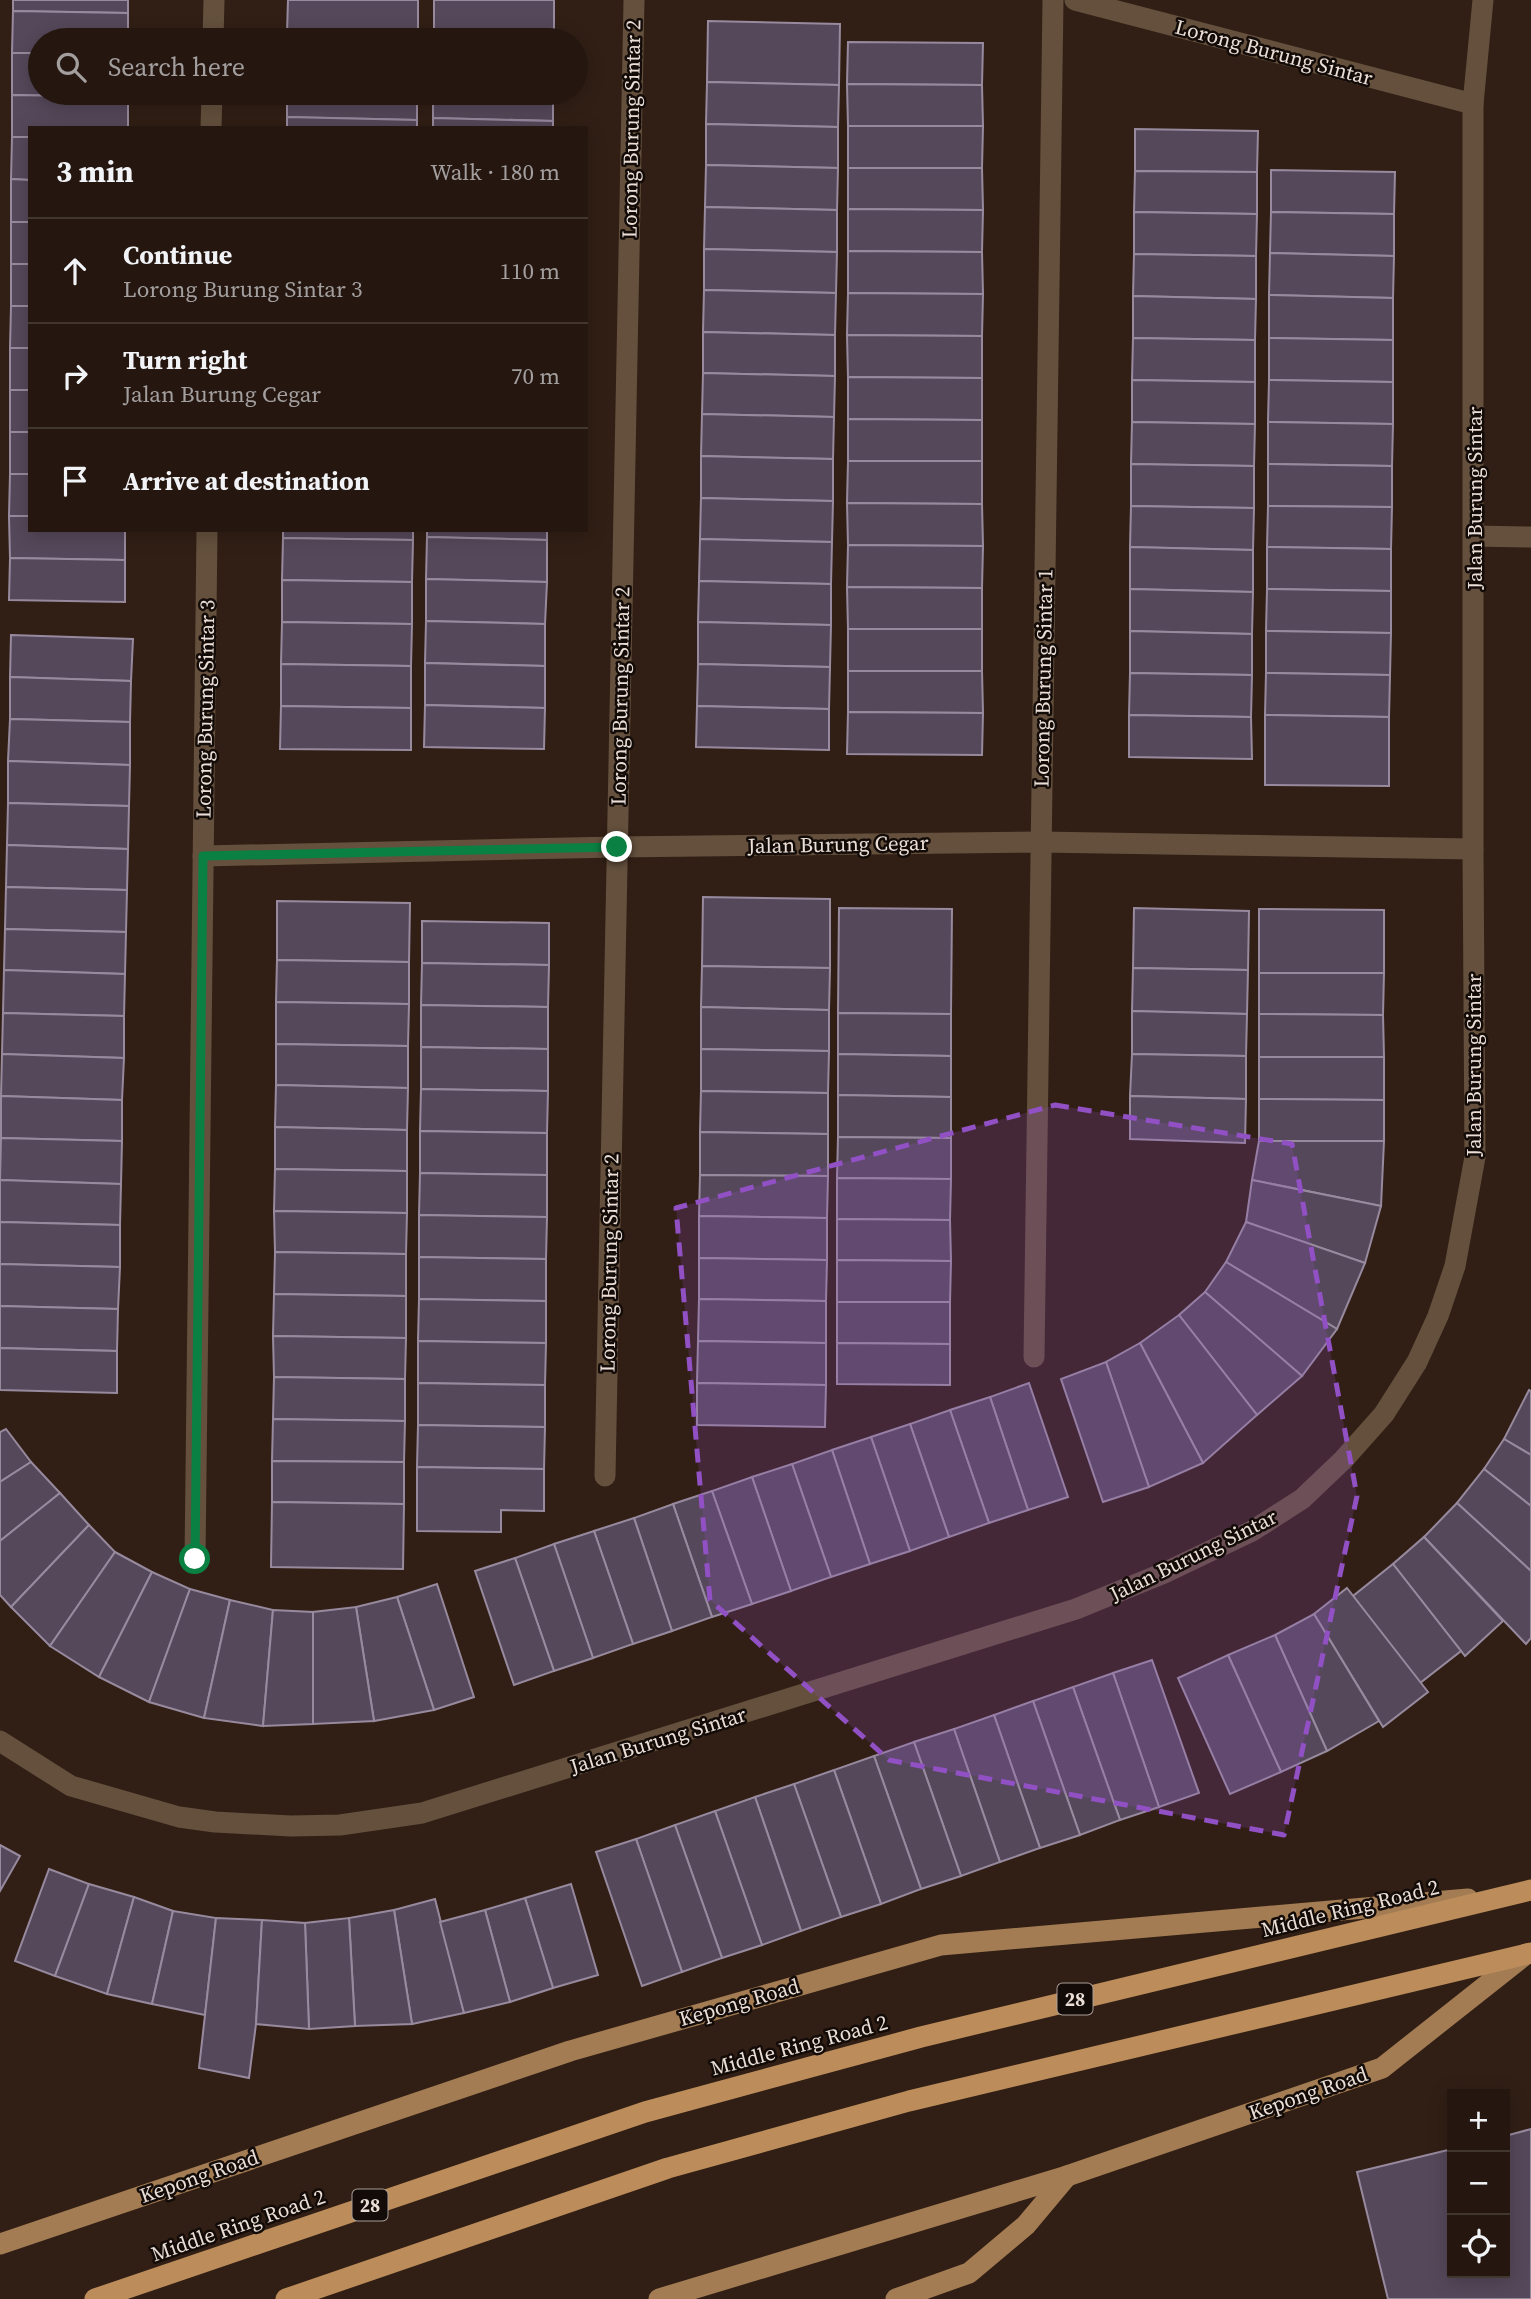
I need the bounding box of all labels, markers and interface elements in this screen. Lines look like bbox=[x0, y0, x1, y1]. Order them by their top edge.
street label: Lorong Burung Sintar bbox=[1172, 12, 1376, 92]
street label: Lorong Burung Sintar 2 bbox=[615, 19, 647, 239]
search box bbox=[28, 28, 588, 105]
icon: search bbox=[52, 48, 90, 86]
text: Search here bbox=[108, 49, 245, 85]
text: 3 min bbox=[56, 151, 134, 192]
text: Walk · 180 m bbox=[430, 156, 560, 188]
text: Continue bbox=[123, 237, 232, 273]
icon: ahead bbox=[56, 252, 94, 290]
text: 110 m bbox=[499, 255, 560, 287]
text: Lorong Burung Sintar 3 bbox=[123, 273, 363, 305]
text: Turn right bbox=[123, 342, 247, 378]
icon: right bbox=[56, 357, 94, 395]
text: 70 m bbox=[511, 360, 560, 392]
text: Jalan Burung Cegar bbox=[123, 378, 321, 410]
street label: Jalan Burung Sintar bbox=[1460, 406, 1489, 590]
icon: arrive bbox=[56, 462, 94, 500]
text: Arrive at destination bbox=[123, 463, 370, 499]
street label: Lorong Burung Sintar 1 bbox=[1027, 568, 1059, 788]
street label: Lorong Burung Sintar 2 bbox=[604, 586, 636, 806]
street label: Lorong Burung Sintar 3 bbox=[189, 599, 221, 819]
street label: Jalan Burung Cegar bbox=[746, 828, 929, 860]
route end bbox=[601, 831, 632, 862]
street label: Jalan Burung Sintar bbox=[1459, 973, 1488, 1157]
street label: Lorong Burung Sintar 2 bbox=[593, 1153, 625, 1373]
street label: Jalan Burung Sintar bbox=[1104, 1502, 1282, 1609]
route start bbox=[179, 1543, 210, 1574]
street label: Jalan Burung Sintar bbox=[565, 1699, 750, 1781]
street label: Middle Ring Road 2 bbox=[1258, 1872, 1442, 1944]
street label: Kepong Road bbox=[675, 1971, 803, 2033]
road number: 28 bbox=[1058, 1983, 1092, 2014]
street label: Middle Ring Road 2 bbox=[707, 2007, 891, 2083]
street label: Kepong Road bbox=[1245, 2059, 1371, 2127]
map controls bbox=[1447, 2089, 1510, 2278]
button: + bbox=[1447, 2089, 1510, 2152]
street label: Kepong Road bbox=[136, 2142, 262, 2210]
button: − bbox=[1447, 2152, 1510, 2215]
street label: Middle Ring Road 2 bbox=[147, 2182, 329, 2268]
road number: 28 bbox=[352, 2190, 388, 2220]
button: locate bbox=[1447, 2215, 1510, 2278]

